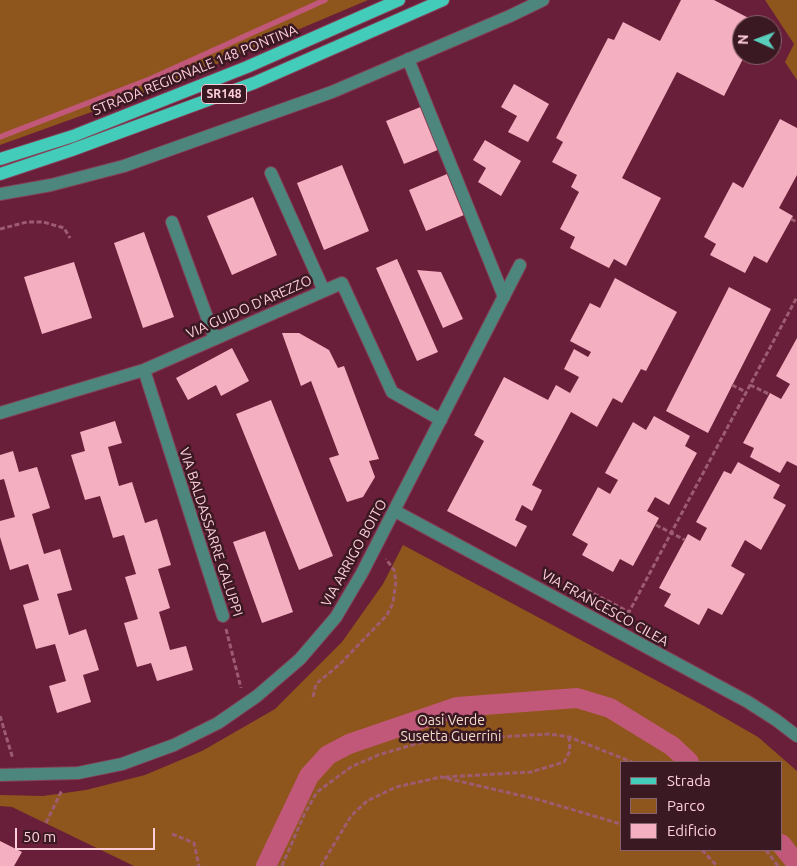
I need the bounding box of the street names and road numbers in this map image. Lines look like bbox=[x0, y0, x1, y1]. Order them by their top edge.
street label: STRADA REGIONALE 148 PONTINA bbox=[90, 21, 300, 119]
road number: SR148 bbox=[202, 85, 246, 104]
street label: VIA GUIDO D'AREZZO bbox=[184, 272, 314, 342]
street label: VIA BALDASSARRE GALUPPI bbox=[176, 445, 246, 619]
street label: VIA ARRIGO BOITO bbox=[318, 496, 390, 610]
street label: VIA FRANCESCO CILEA bbox=[538, 566, 672, 650]

